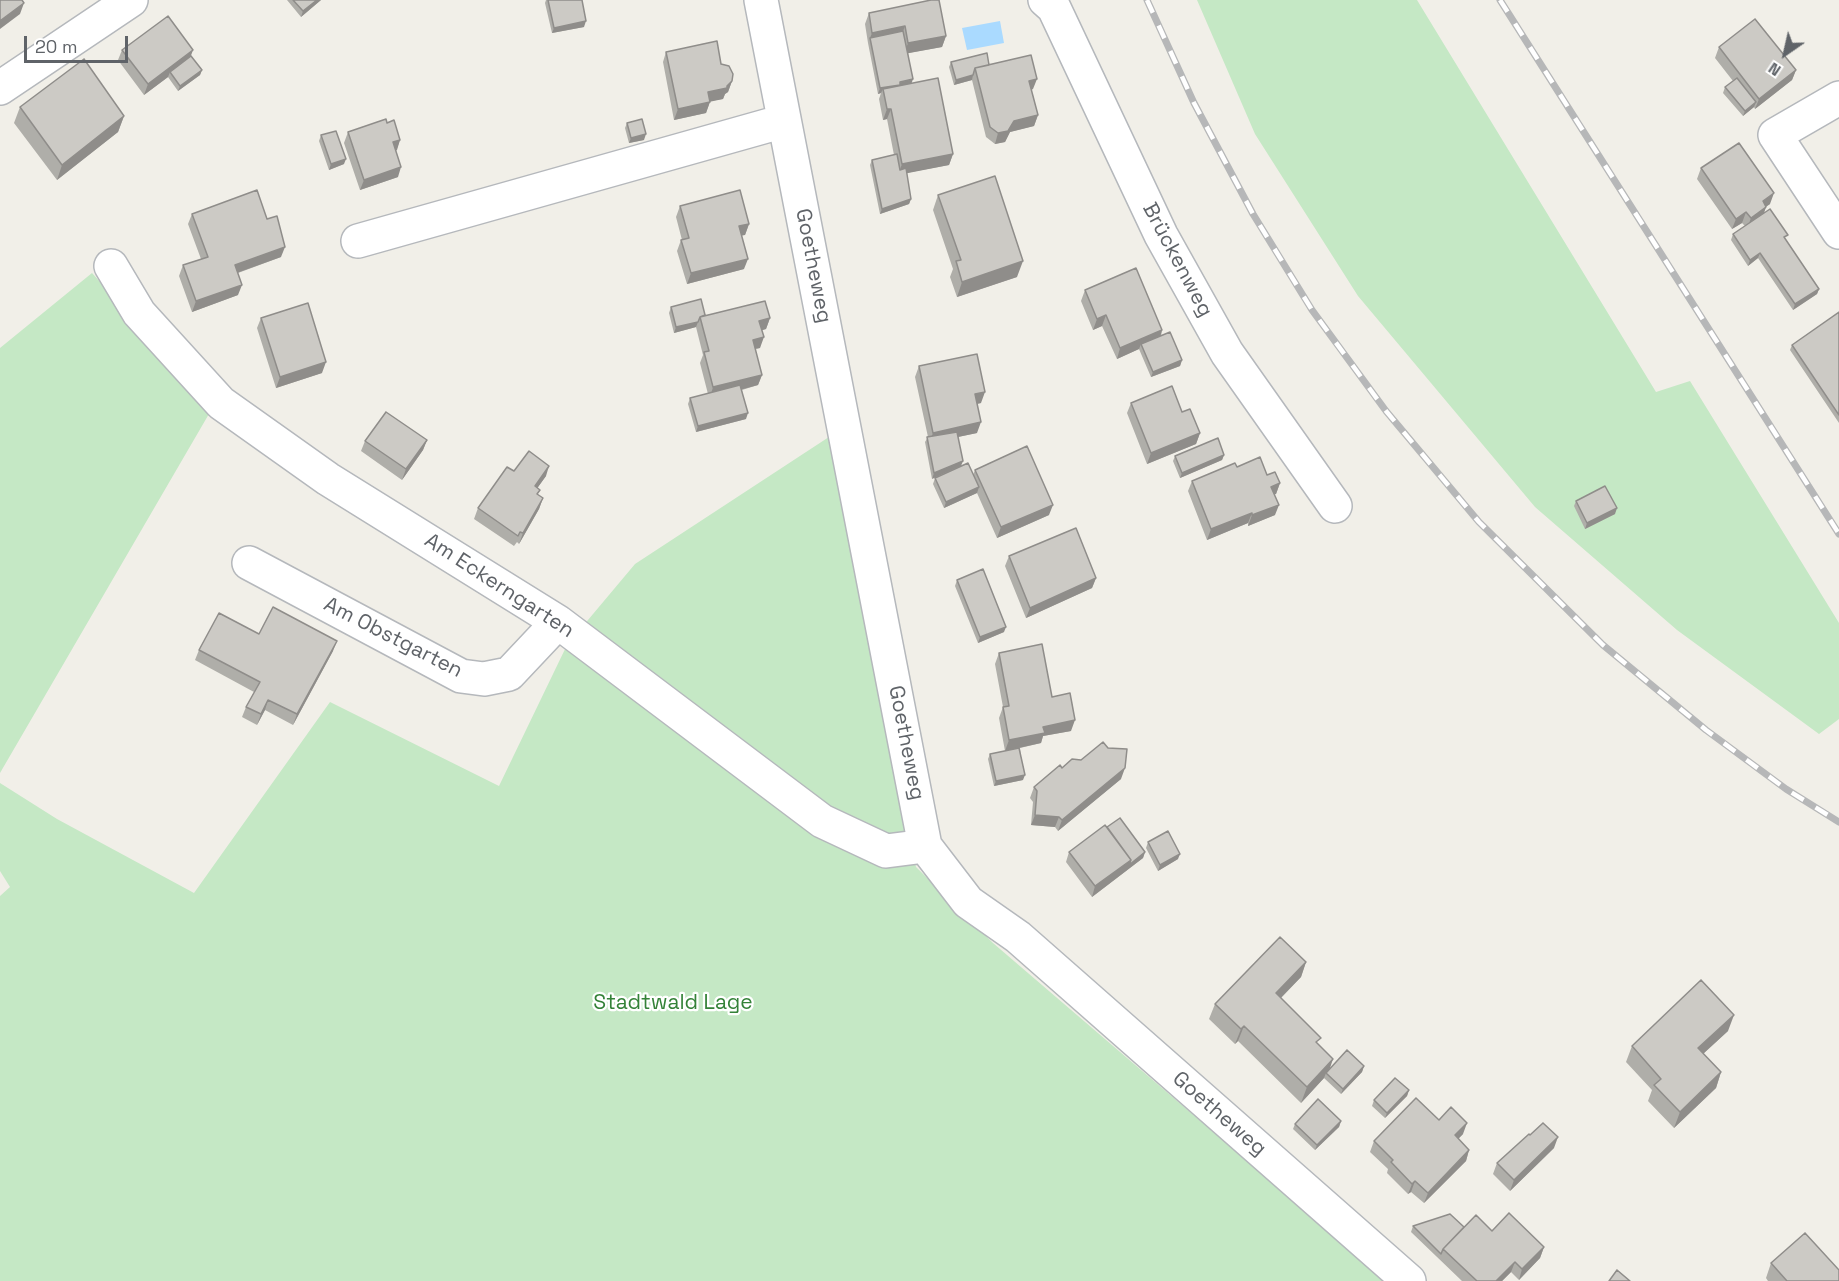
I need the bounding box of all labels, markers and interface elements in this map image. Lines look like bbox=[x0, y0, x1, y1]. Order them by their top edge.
scale bar bbox=[27, 24, 130, 62]
north arrow bbox=[1755, 24, 1815, 84]
text: 20 m bbox=[35, 35, 78, 58]
text: N bbox=[1764, 58, 1785, 81]
street label: Brückenweg bbox=[1136, 199, 1218, 321]
street label: Goetheweg bbox=[790, 207, 836, 325]
street label: Am Eckerngarten bbox=[420, 528, 578, 644]
street label: Am Obstgarten bbox=[319, 592, 467, 684]
street label: Goetheweg bbox=[883, 684, 929, 802]
park label: Stadtwald Lage bbox=[593, 990, 753, 1016]
street label: Goetheweg bbox=[1167, 1066, 1271, 1162]

